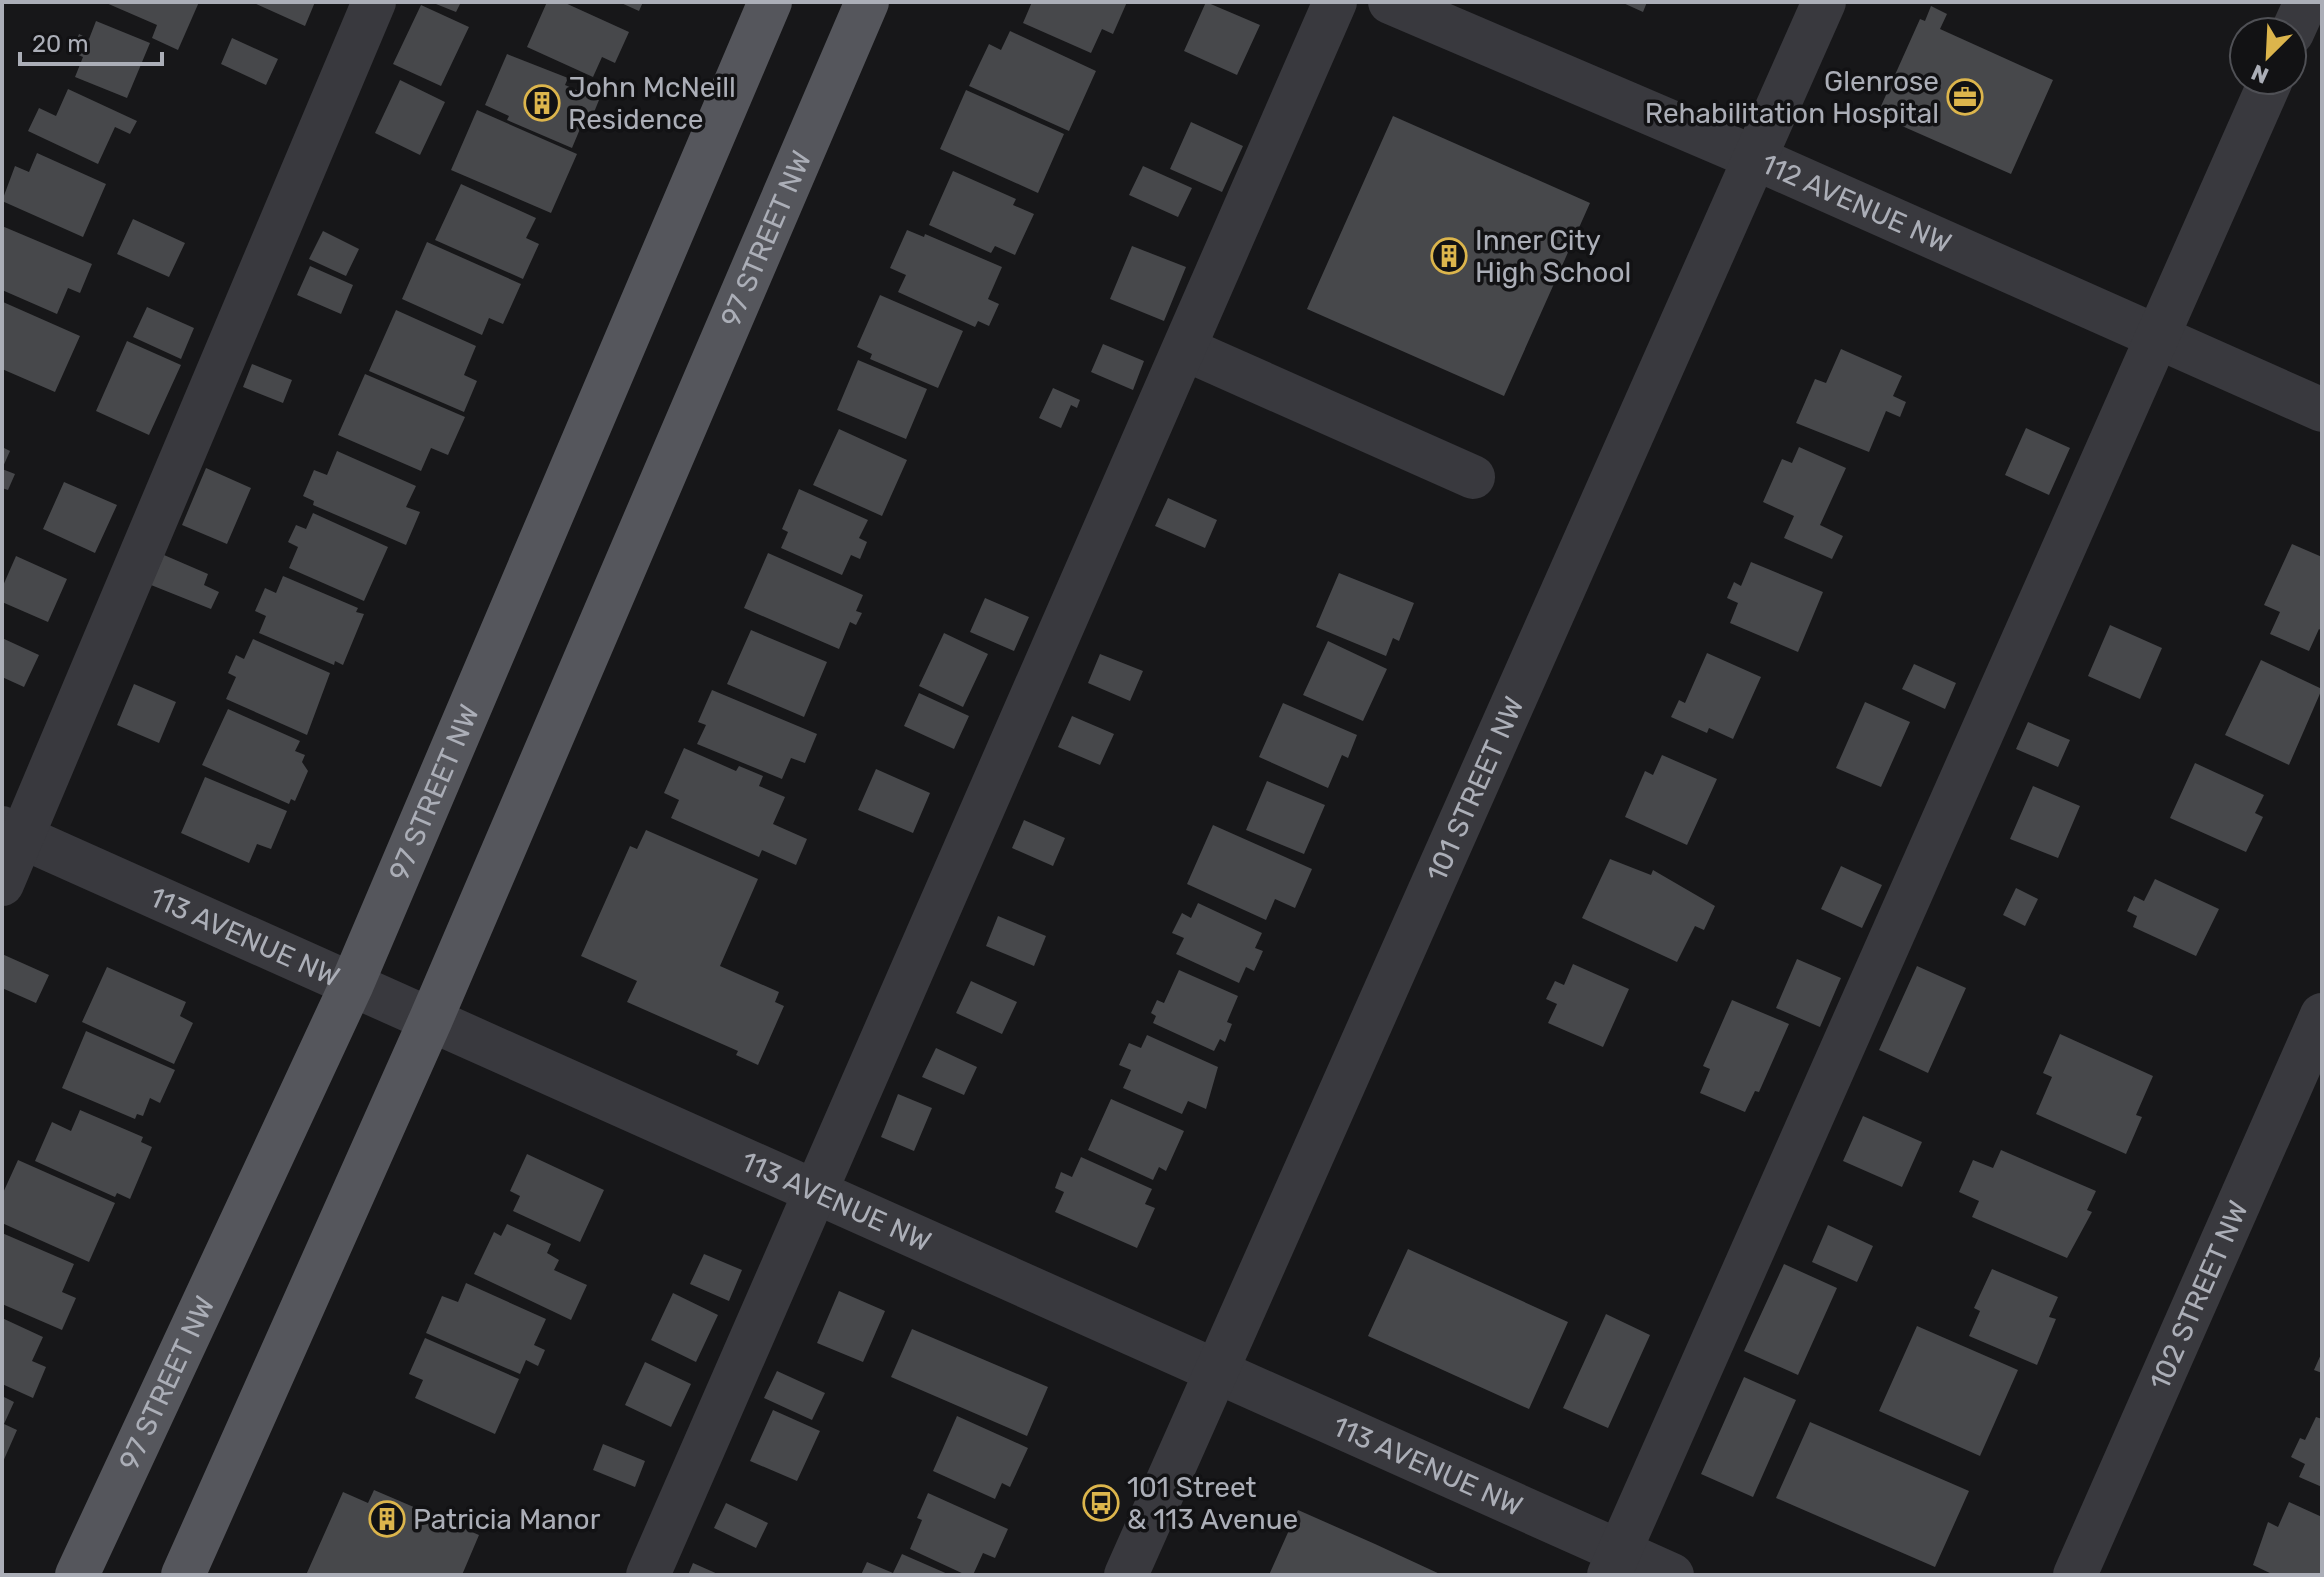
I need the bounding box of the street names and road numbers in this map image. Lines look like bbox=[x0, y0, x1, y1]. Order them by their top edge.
street label: 97 STREET NW bbox=[713, 146, 818, 331]
street label: 112 AVENUE NW bbox=[1757, 147, 1956, 260]
street label: 101 STREET NW bbox=[1419, 691, 1530, 886]
street label: 97 STREET NW bbox=[382, 700, 485, 885]
street label: 113 AVENUE NW bbox=[145, 880, 345, 993]
street label: 113 AVENUE NW bbox=[736, 1144, 936, 1258]
street label: 102 STREET NW bbox=[2142, 1195, 2255, 1395]
street label: 97 STREET NW bbox=[112, 1291, 221, 1475]
street label: 113 AVENUE NW bbox=[1328, 1409, 1528, 1523]

